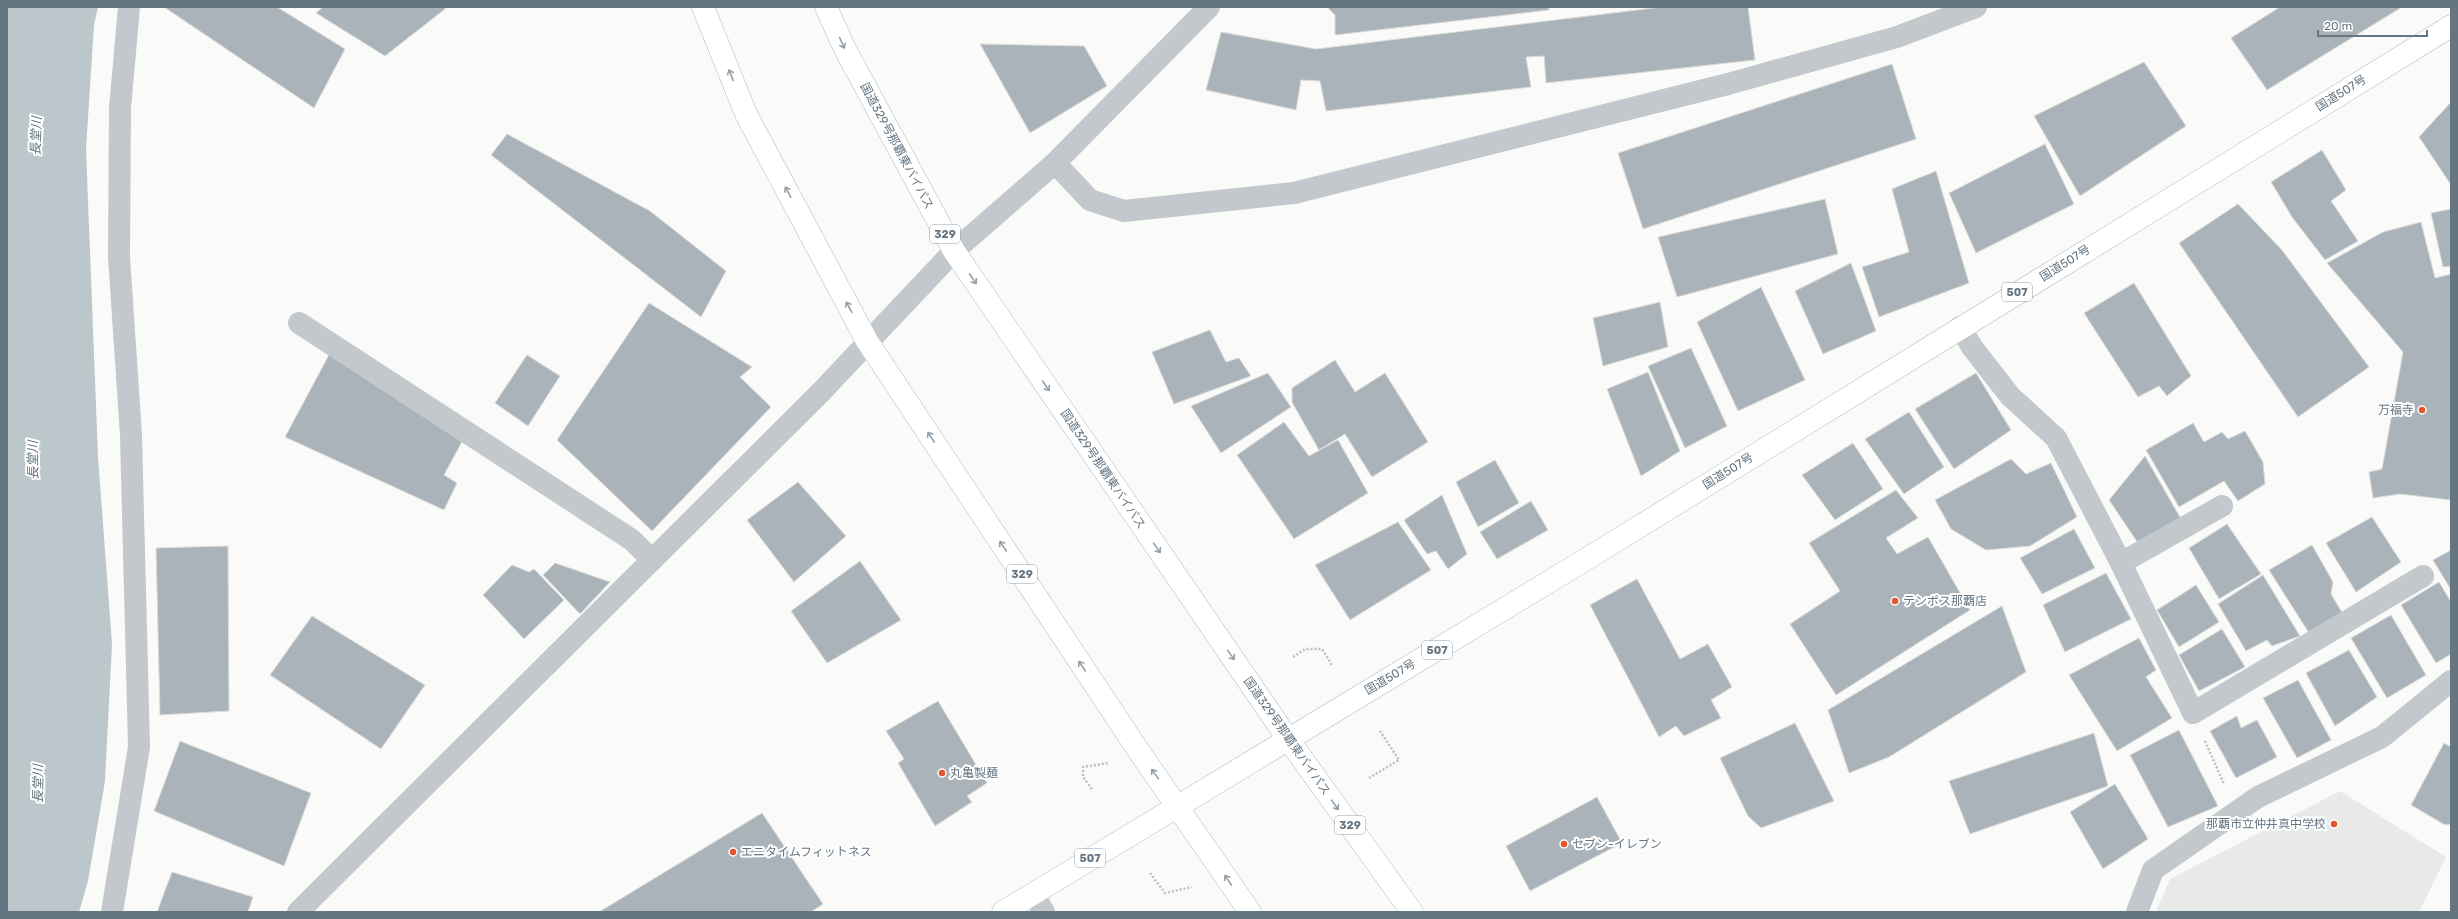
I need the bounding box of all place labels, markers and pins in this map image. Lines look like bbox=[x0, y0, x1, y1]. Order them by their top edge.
place label: 万福寺 bbox=[2378, 403, 2414, 417]
marker: 万福寺 bbox=[2417, 405, 2427, 415]
place label: テンポス那覇店 bbox=[1903, 594, 1987, 608]
marker: テンポス那覇店 bbox=[1890, 596, 1900, 606]
place label: 丸亀製麺 bbox=[950, 766, 998, 780]
marker: 丸亀製麺 bbox=[937, 768, 947, 778]
place label: 那覇市立仲井真中学校 bbox=[2206, 817, 2326, 831]
marker: 那覇市立仲井真中学校 bbox=[2329, 819, 2339, 829]
place label: セブン-イレブン bbox=[1572, 837, 1662, 851]
marker: セブン-イレブン bbox=[1559, 839, 1569, 849]
place label: エニタイムフィットネス bbox=[741, 845, 872, 859]
marker: エニタイムフィットネス bbox=[728, 847, 738, 857]

